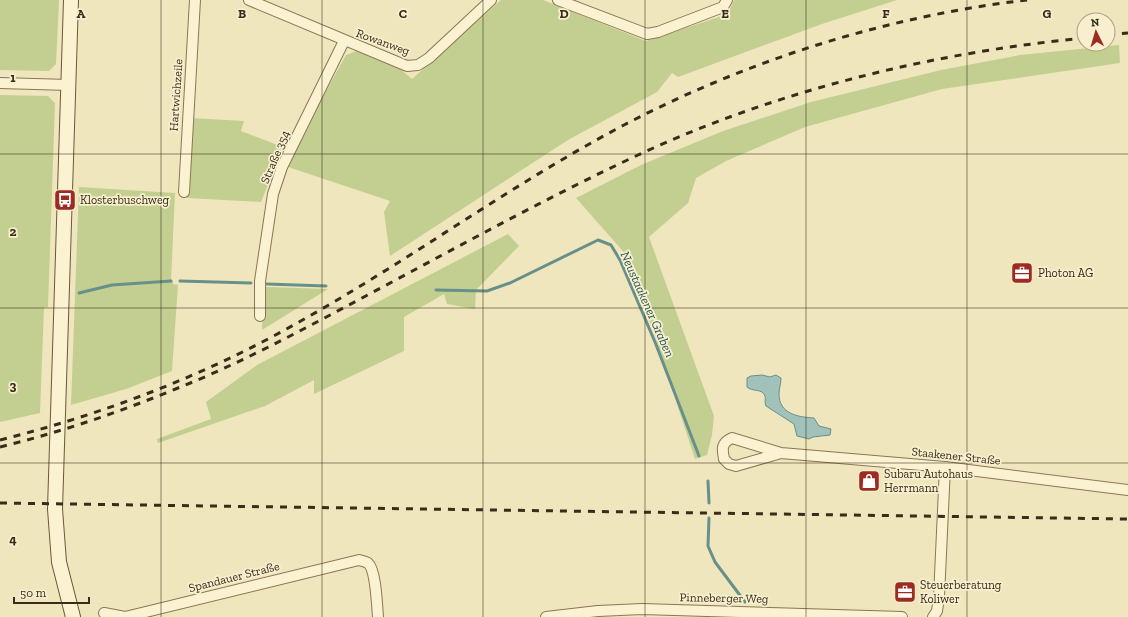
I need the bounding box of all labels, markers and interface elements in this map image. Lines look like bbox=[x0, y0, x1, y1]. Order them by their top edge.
text: A bbox=[77, 6, 86, 21]
text: B bbox=[238, 6, 246, 21]
text: C bbox=[399, 6, 407, 21]
text: D bbox=[559, 6, 569, 21]
text: E bbox=[721, 6, 729, 21]
text: F bbox=[882, 6, 890, 21]
text: G bbox=[1043, 6, 1052, 21]
north arrow bbox=[1076, 12, 1116, 52]
text: N bbox=[1090, 16, 1101, 29]
street label: Rowanweg bbox=[354, 26, 412, 58]
street label: Hartwichzeile bbox=[166, 58, 186, 132]
text: 1 bbox=[10, 70, 16, 85]
street label: Straße 354 bbox=[258, 128, 293, 186]
bus stop icon: Klosterbuschweg bbox=[52, 187, 78, 213]
place label: Klosterbuschweg bbox=[80, 193, 170, 207]
text: 2 bbox=[10, 224, 17, 239]
water label: Neustaakener Graben bbox=[617, 249, 678, 360]
office icon: Photon AG bbox=[1009, 260, 1035, 286]
place label: Photon AG bbox=[1038, 266, 1093, 280]
text: 3 bbox=[10, 378, 17, 393]
street label: Staakener Straße bbox=[911, 444, 1002, 468]
place label: Subaru Autohaus Herrmann bbox=[884, 467, 973, 495]
shop icon: Subaru Autohaus Herrmann bbox=[856, 468, 882, 494]
text: 4 bbox=[9, 532, 17, 547]
street label: Spandauer Straße bbox=[187, 559, 281, 595]
place label: Steuerberatung Koliwer bbox=[920, 578, 1002, 606]
scale bar bbox=[14, 579, 89, 605]
office icon: Steuerberatung Koliwer bbox=[892, 579, 918, 605]
text: 50 m bbox=[20, 586, 47, 600]
street label: Pinneberger Weg bbox=[679, 590, 769, 606]

